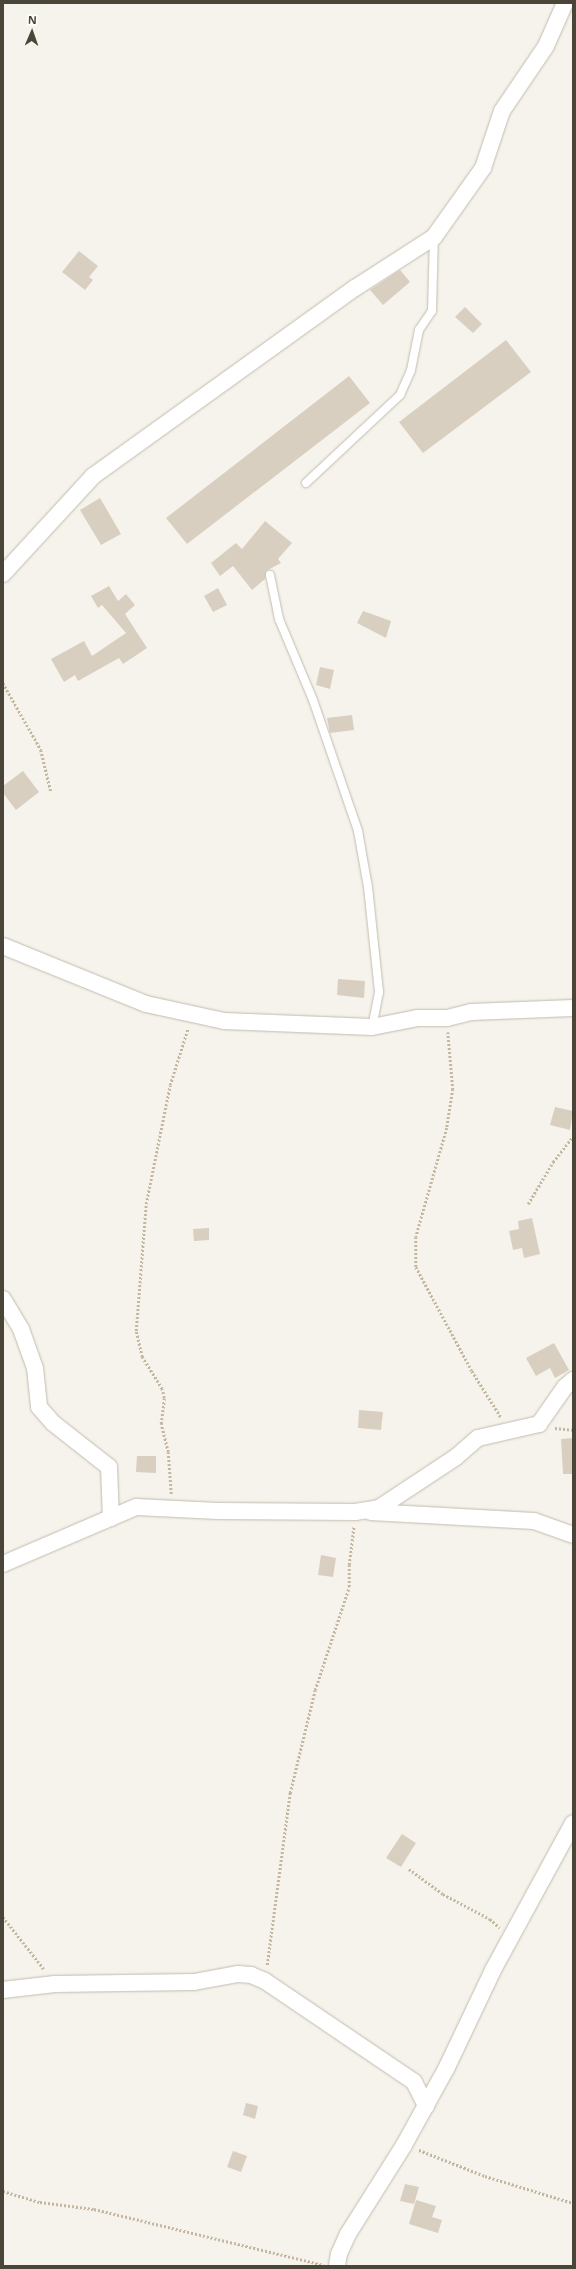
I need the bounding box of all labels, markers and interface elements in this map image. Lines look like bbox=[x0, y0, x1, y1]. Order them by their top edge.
north arrow bbox=[12, 12, 52, 52]
text: N bbox=[28, 12, 37, 27]

